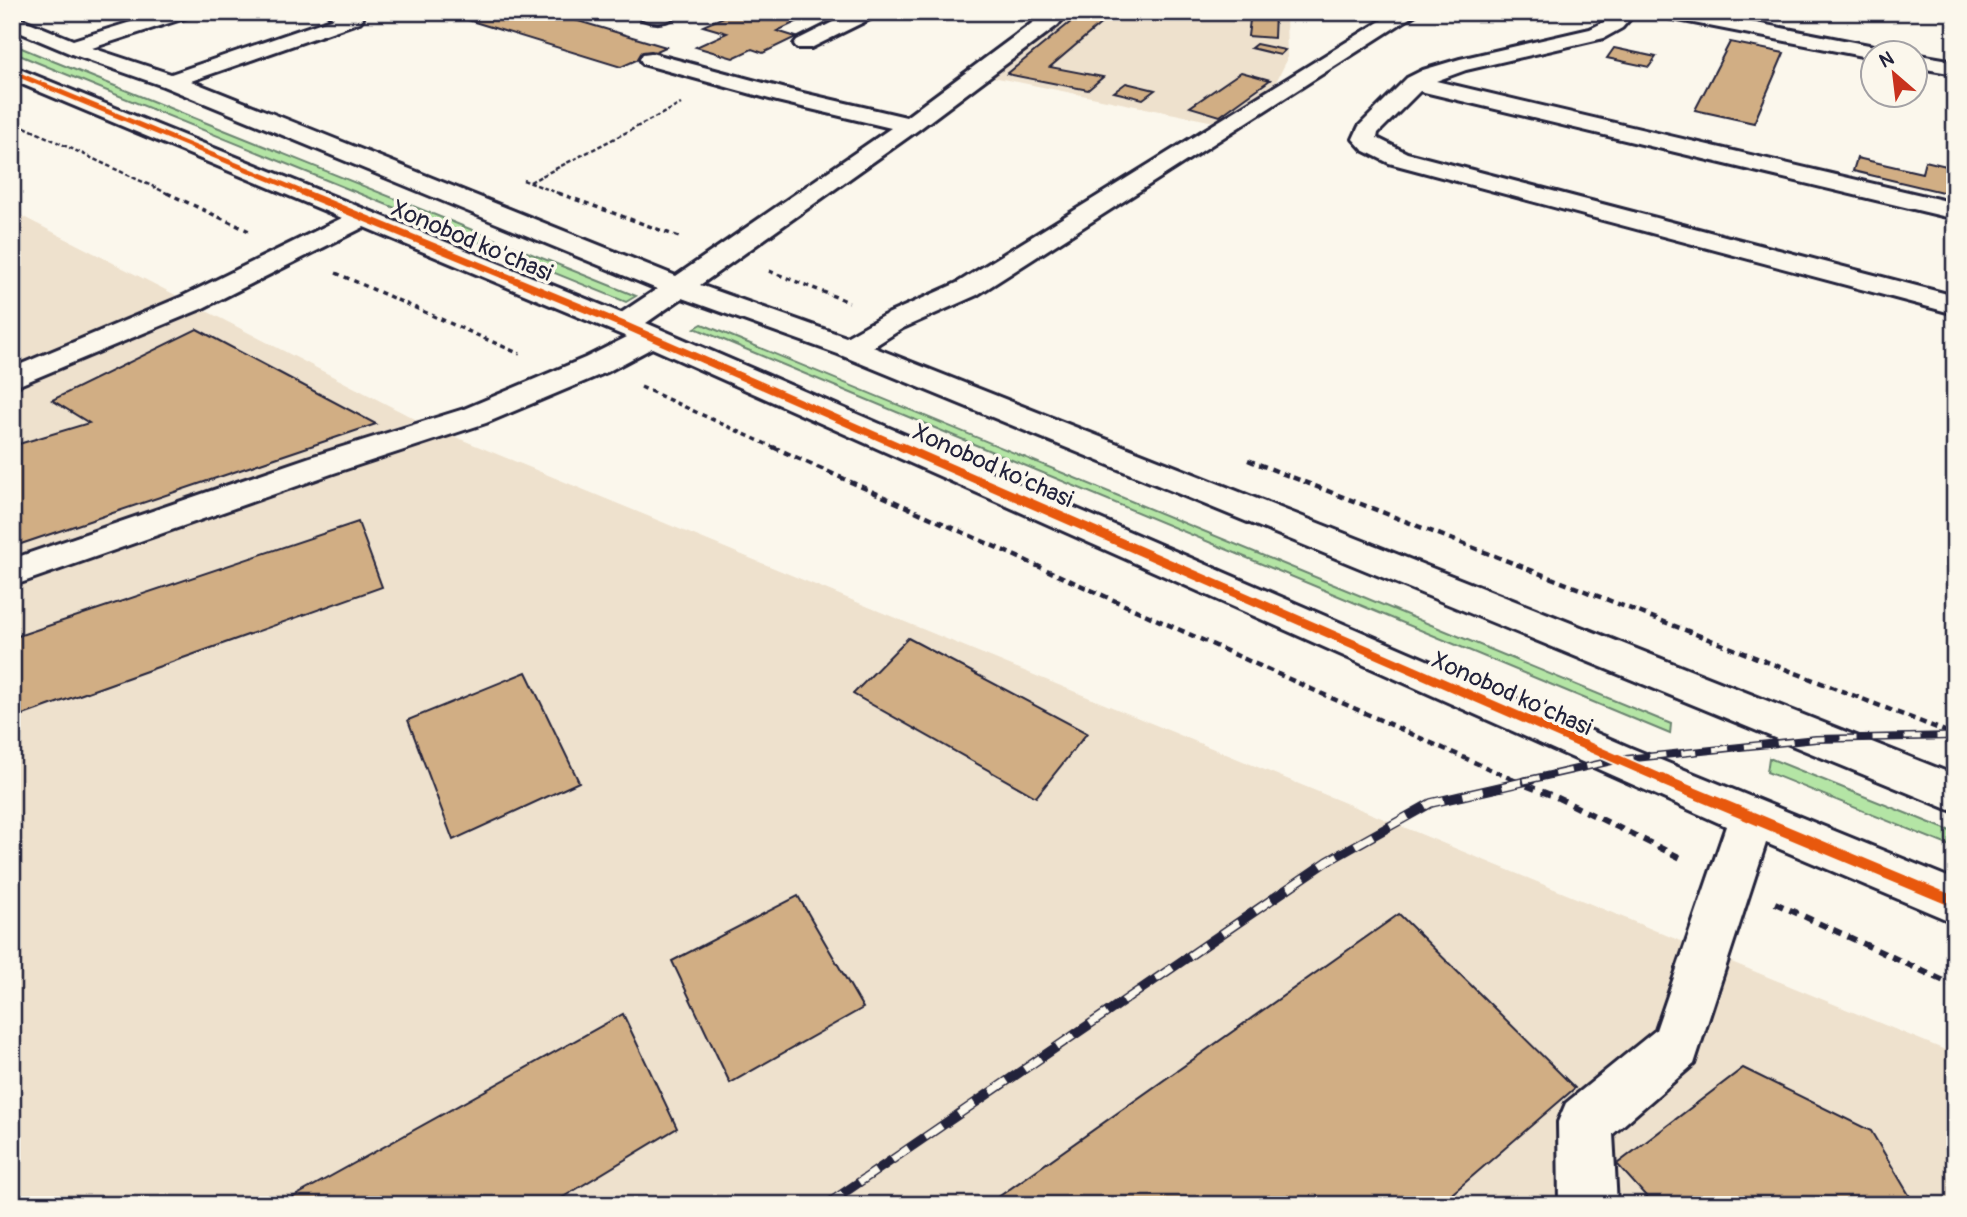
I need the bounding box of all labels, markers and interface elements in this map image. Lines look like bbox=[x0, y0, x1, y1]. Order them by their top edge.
north arrow bbox=[1858, 38, 1928, 108]
text: N bbox=[1875, 46, 1898, 73]
street label: Xonobod ko'chasi bbox=[387, 194, 557, 288]
street label: Xonobod ko'chasi bbox=[908, 418, 1078, 514]
street label: Xonobod ko'chasi bbox=[1427, 646, 1597, 742]

